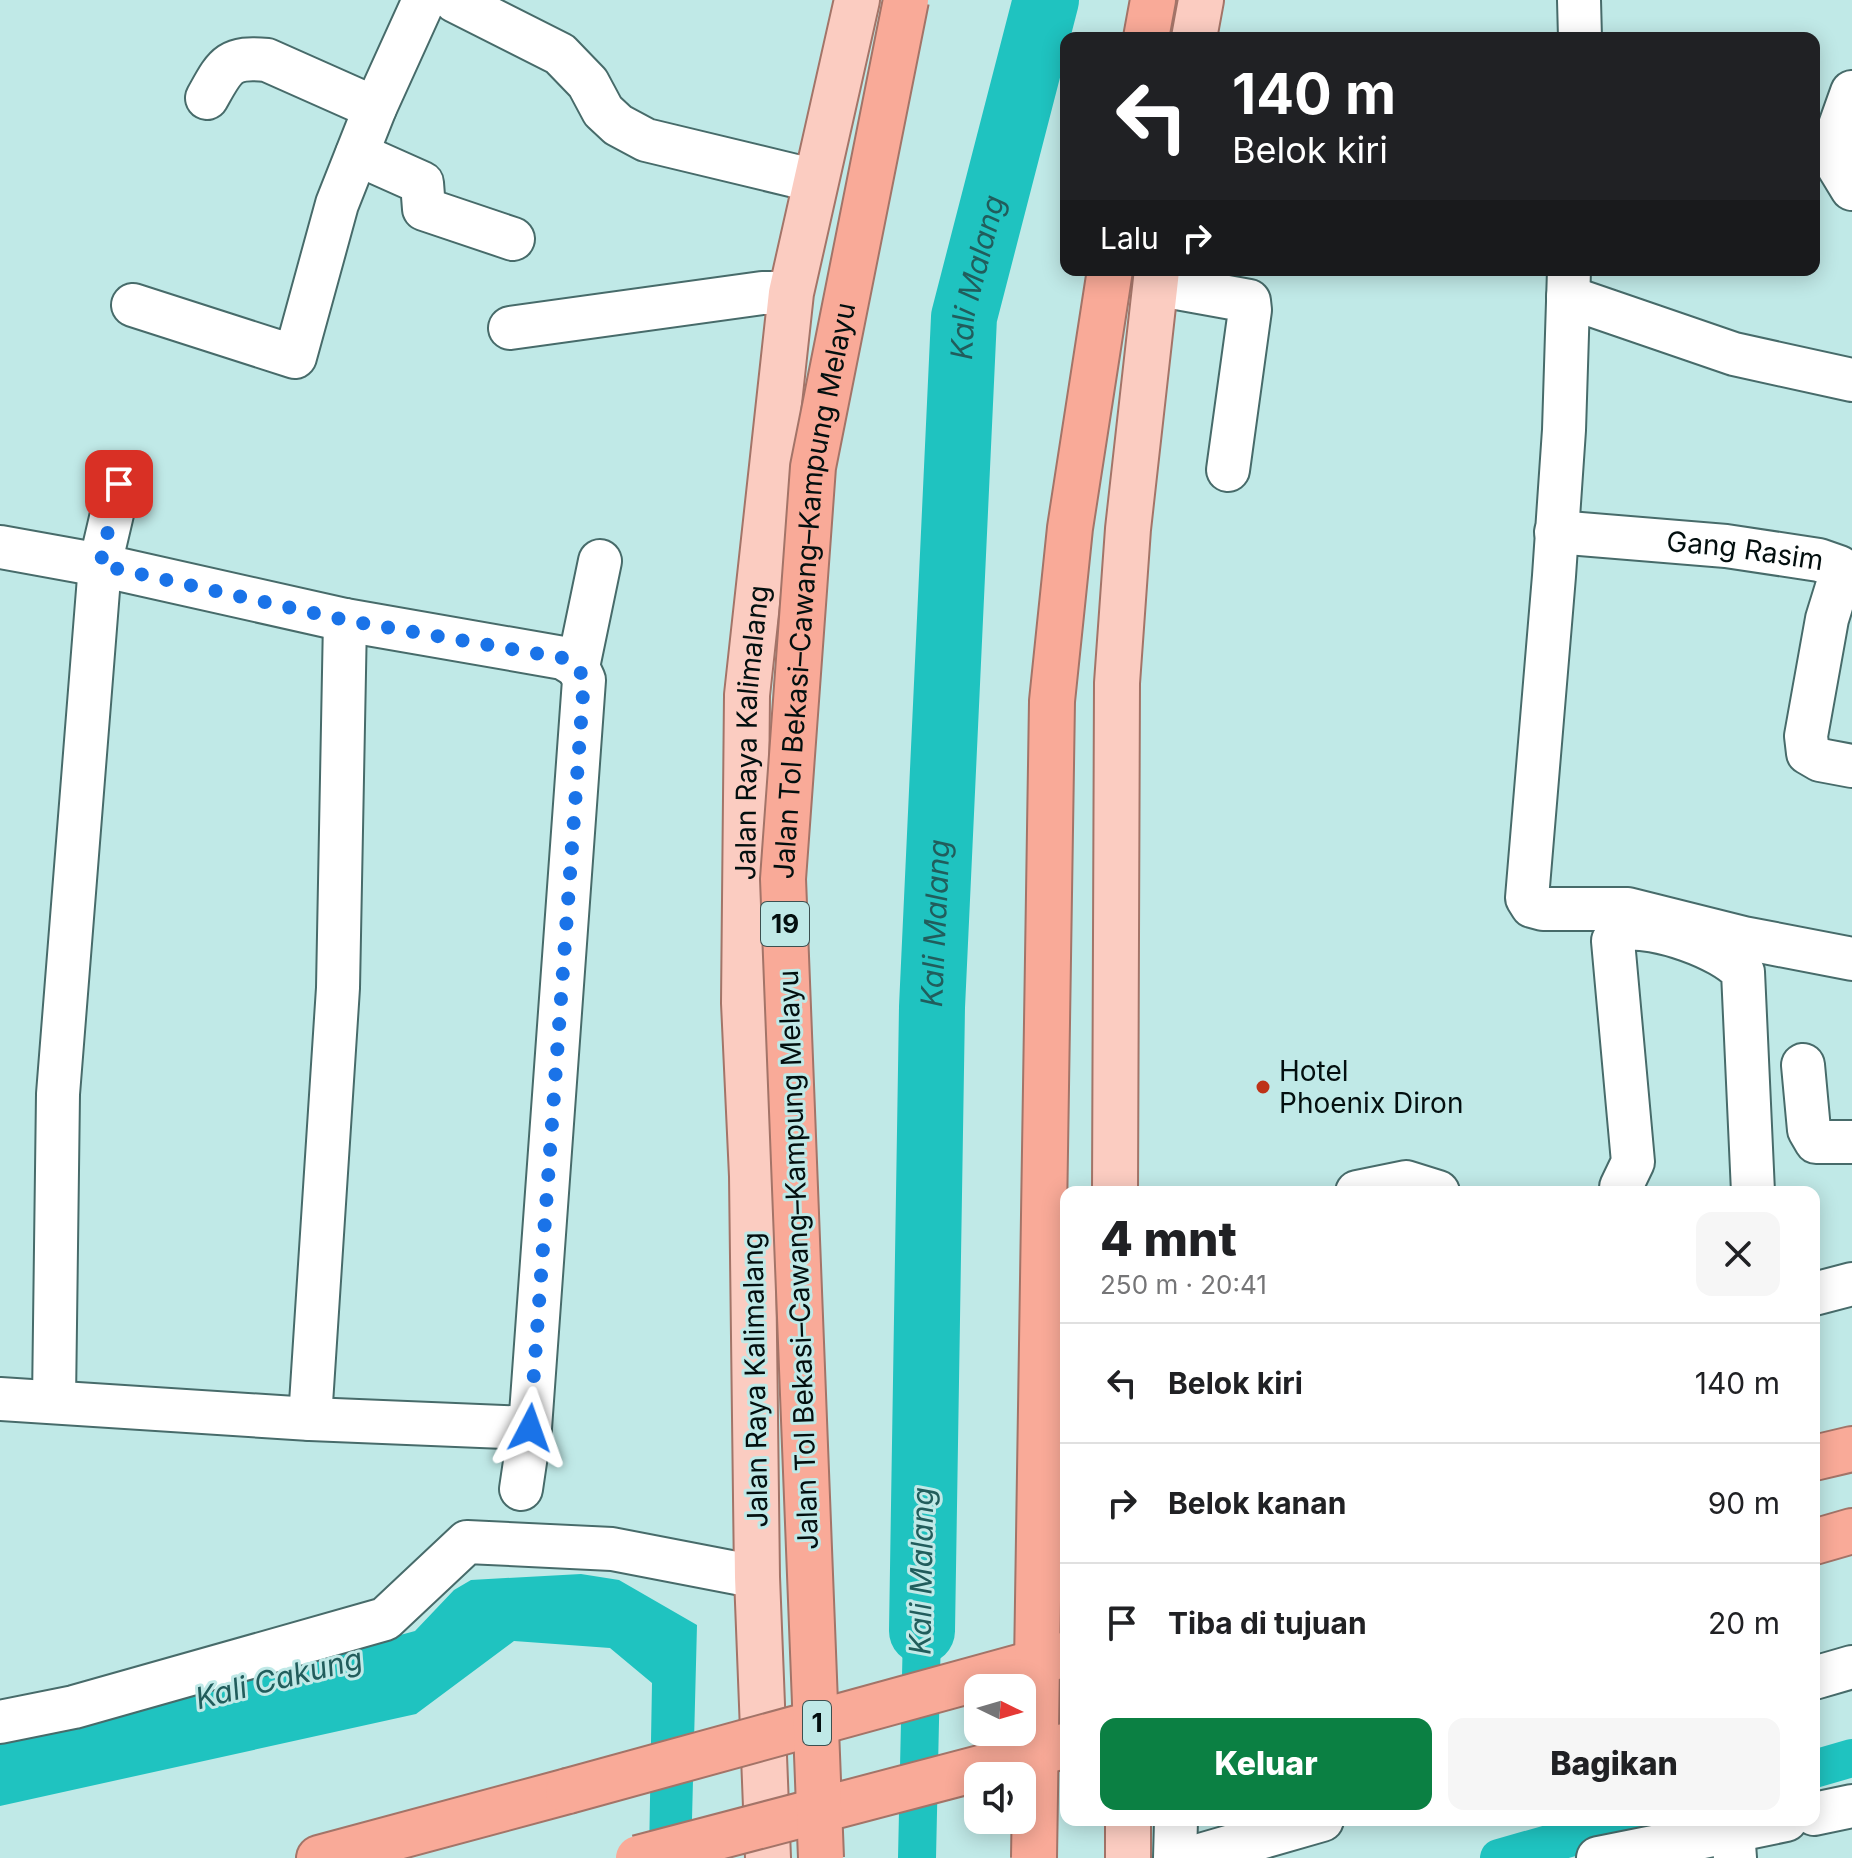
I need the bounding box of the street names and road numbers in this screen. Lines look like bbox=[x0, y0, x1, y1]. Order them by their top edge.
street label: Jalan Tol Bekasi–Cawang–Kampung Melayu bbox=[766, 300, 862, 880]
street label: Gang Rasim bbox=[1665, 524, 1826, 577]
street label: Jalan Raya Kalimalang bbox=[728, 583, 776, 880]
road number: 19 bbox=[761, 902, 809, 946]
street label: Jalan Tol Bekasi–Cawang–Kampung Melayu bbox=[771, 970, 825, 1550]
street label: Jalan Raya Kalimalang bbox=[735, 1232, 775, 1528]
road number: 1 bbox=[803, 1701, 831, 1745]

